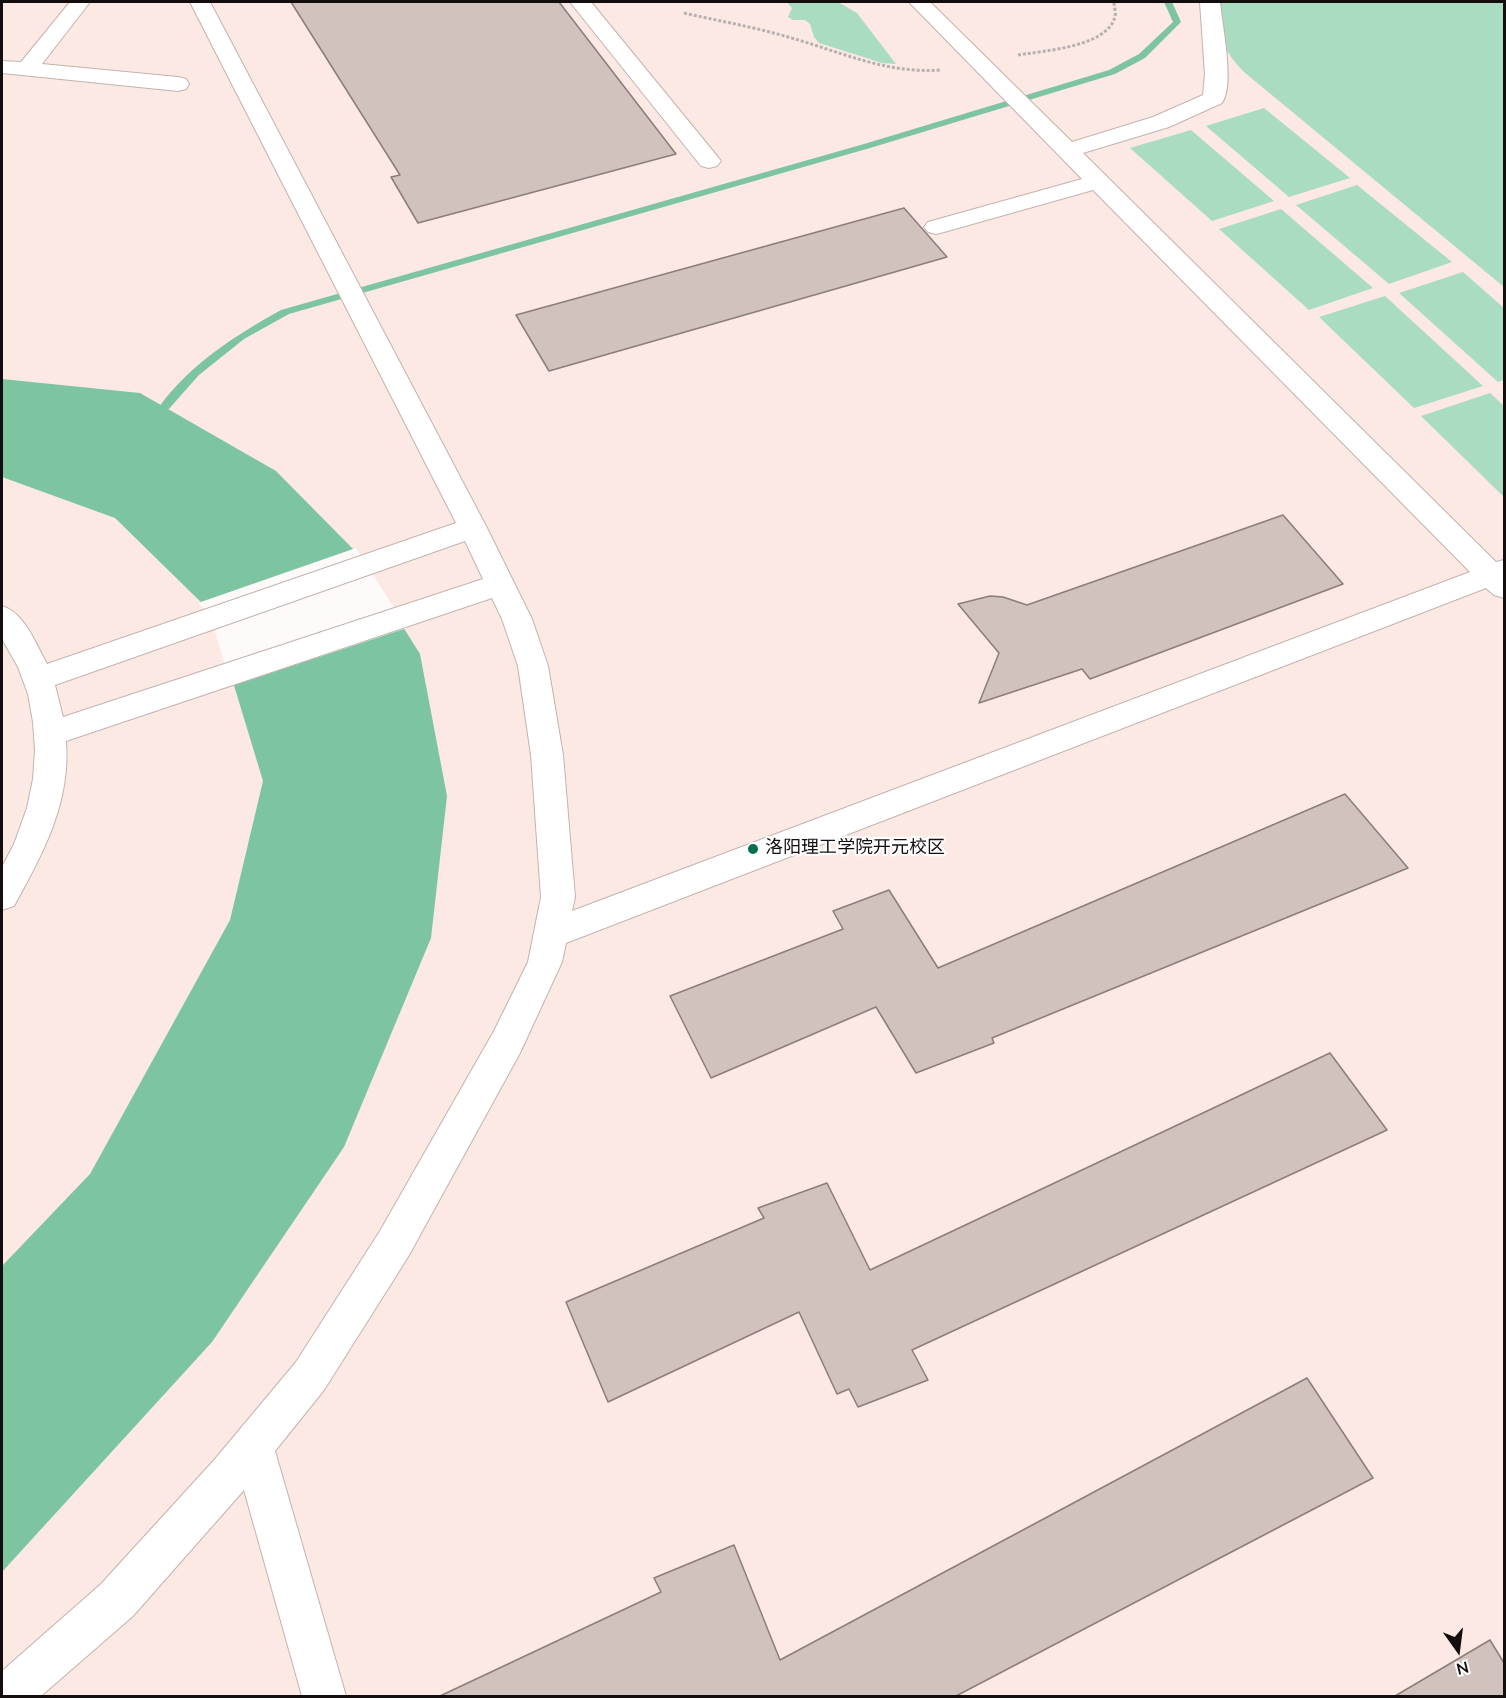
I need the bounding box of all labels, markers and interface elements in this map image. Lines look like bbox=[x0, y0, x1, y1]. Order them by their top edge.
place label: 洛阳理工学院开元校区 bbox=[765, 838, 945, 860]
marker: 洛阳理工学院开元校区 bbox=[746, 842, 760, 856]
north arrow bbox=[1428, 1620, 1488, 1680]
text: N bbox=[1454, 1655, 1471, 1680]

